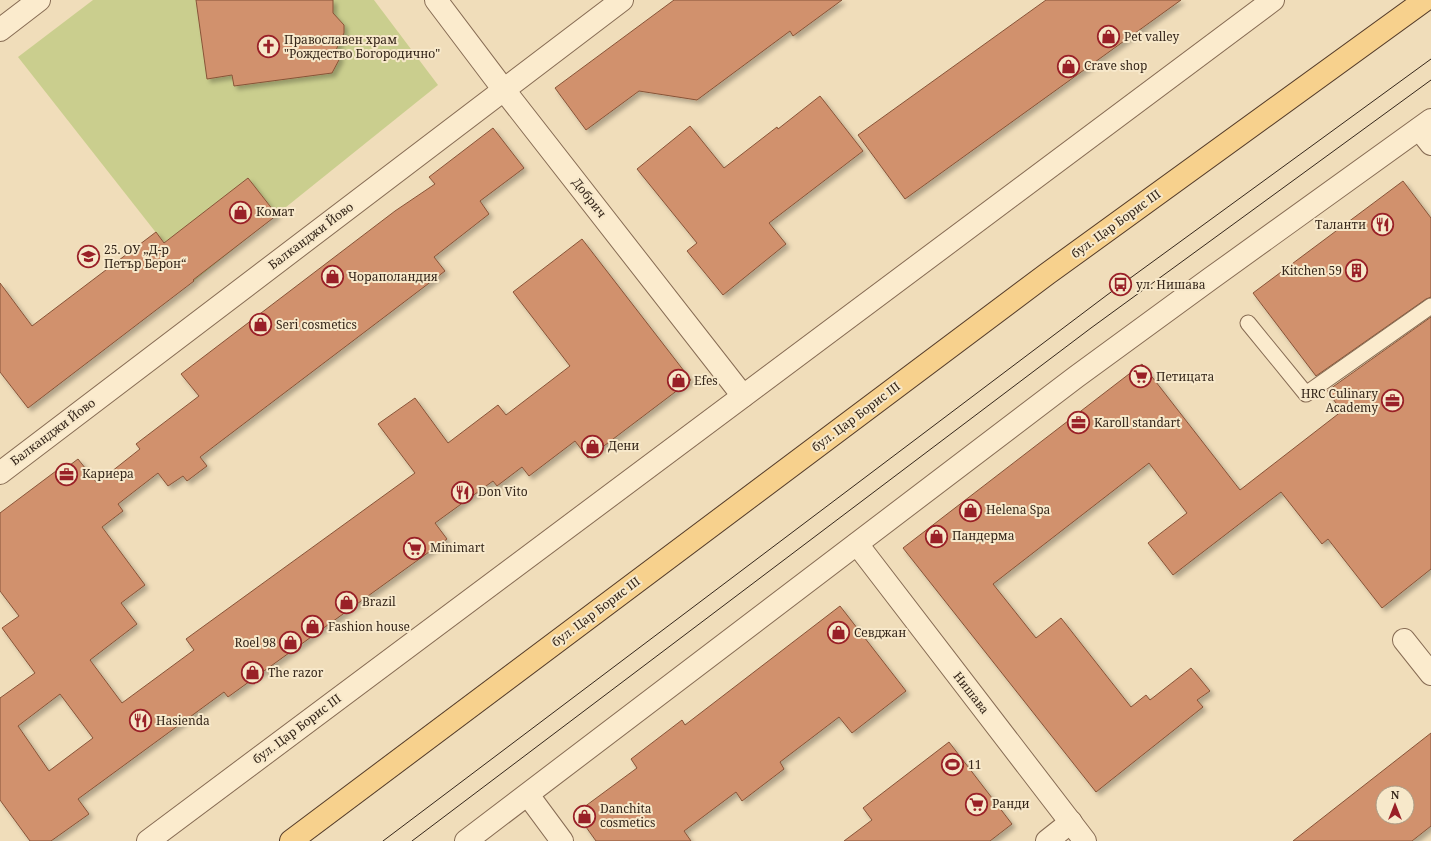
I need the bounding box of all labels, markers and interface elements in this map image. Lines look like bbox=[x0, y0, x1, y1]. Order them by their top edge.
shop icon: Pet valley bbox=[1096, 24, 1122, 50]
place label: Pet valley bbox=[1124, 28, 1180, 45]
place label: Православен храм "Рождество Богородично" bbox=[284, 31, 440, 62]
church icon: Православен храм "Рождество Богородично" bbox=[255, 34, 281, 60]
shop icon: Crave shop bbox=[1056, 53, 1082, 79]
place label: Crave shop bbox=[1084, 57, 1147, 74]
street label: Добрич bbox=[568, 174, 611, 221]
street label: бул. Цар Борис III bbox=[1067, 185, 1164, 262]
street label: Балканджи Йово bbox=[265, 198, 357, 273]
shop icon: Комат bbox=[227, 199, 253, 225]
place label: Комат bbox=[256, 203, 295, 220]
restaurant icon: Таланти bbox=[1369, 212, 1395, 238]
place label: Таланти bbox=[1315, 216, 1366, 233]
place label: 25. ОУ „Д-р Петър Берон“ bbox=[104, 241, 187, 272]
school or university icon: 25. ОУ „Д-р Петър Берон“ bbox=[75, 244, 101, 270]
building icon: Kitchen 59 bbox=[1344, 258, 1370, 284]
place label: Kitchen 59 bbox=[1281, 262, 1342, 279]
shop icon: Чораполандия bbox=[319, 264, 345, 290]
place label: Чораполандия bbox=[348, 268, 438, 285]
bus stop icon: ул. Нишава bbox=[1108, 272, 1134, 298]
place label: ул. Нишава bbox=[1136, 276, 1206, 293]
shop icon: Seri cosmetics bbox=[247, 312, 273, 338]
place label: Seri cosmetics bbox=[276, 316, 357, 333]
supermarket icon: Петицата bbox=[1128, 364, 1154, 390]
shop icon: Efes bbox=[665, 368, 691, 394]
place label: Петицата bbox=[1156, 368, 1214, 385]
place label: Efes bbox=[694, 372, 718, 389]
street label: бул. Цар Борис III bbox=[808, 378, 903, 456]
place label: HRC Culinary Academy bbox=[1301, 385, 1378, 416]
office icon: HRC Culinary Academy bbox=[1380, 388, 1406, 414]
street label: Балканджи Йово bbox=[7, 394, 99, 469]
office icon: Karoll standart bbox=[1065, 410, 1091, 436]
place label: Karoll standart bbox=[1094, 414, 1180, 431]
shop icon: Дени bbox=[579, 433, 605, 459]
place label: Дени bbox=[608, 437, 639, 454]
office icon: Кариера bbox=[54, 461, 80, 487]
place label: Кариера bbox=[82, 465, 134, 482]
restaurant icon: Don Vito bbox=[449, 479, 475, 505]
place label: Don Vito bbox=[478, 483, 528, 500]
shop icon: Helena Spa bbox=[957, 497, 983, 523]
place label: Helena Spa bbox=[986, 501, 1051, 518]
shop icon: Пандерма bbox=[923, 523, 949, 549]
place label: Пандерма bbox=[952, 527, 1015, 544]
supermarket icon: Minimart bbox=[402, 535, 428, 561]
place label: Minimart bbox=[430, 539, 485, 556]
street label: бул. Цар Борис III bbox=[548, 573, 643, 651]
shop icon: Brazil bbox=[333, 589, 359, 615]
place label: Brazil bbox=[362, 593, 396, 610]
shop icon: Fashion house bbox=[300, 614, 326, 640]
place label: Fashion house bbox=[328, 618, 410, 635]
shop icon: Севджан bbox=[826, 620, 852, 646]
place label: Севджан bbox=[854, 624, 906, 641]
shop icon: Roel 98 bbox=[278, 630, 304, 656]
place label: Roel 98 bbox=[235, 634, 276, 651]
shop icon: The razor bbox=[239, 660, 265, 686]
place label: The razor bbox=[268, 664, 324, 681]
street label: Нишава bbox=[950, 668, 993, 717]
street label: бул. Цар Борис III bbox=[249, 690, 344, 768]
restaurant icon: Hasienda bbox=[127, 708, 153, 734]
place label: Hasienda bbox=[156, 712, 210, 729]
sports icon: 11 bbox=[939, 752, 965, 778]
place label: 11 bbox=[968, 756, 981, 773]
north arrow bbox=[1375, 785, 1415, 825]
text: N bbox=[1391, 787, 1400, 802]
supermarket icon: Ранди bbox=[964, 791, 990, 817]
place label: Ранди bbox=[992, 795, 1030, 812]
place label: Danchita cosmetics bbox=[600, 800, 655, 831]
shop icon: Danchita cosmetics bbox=[571, 803, 597, 829]

